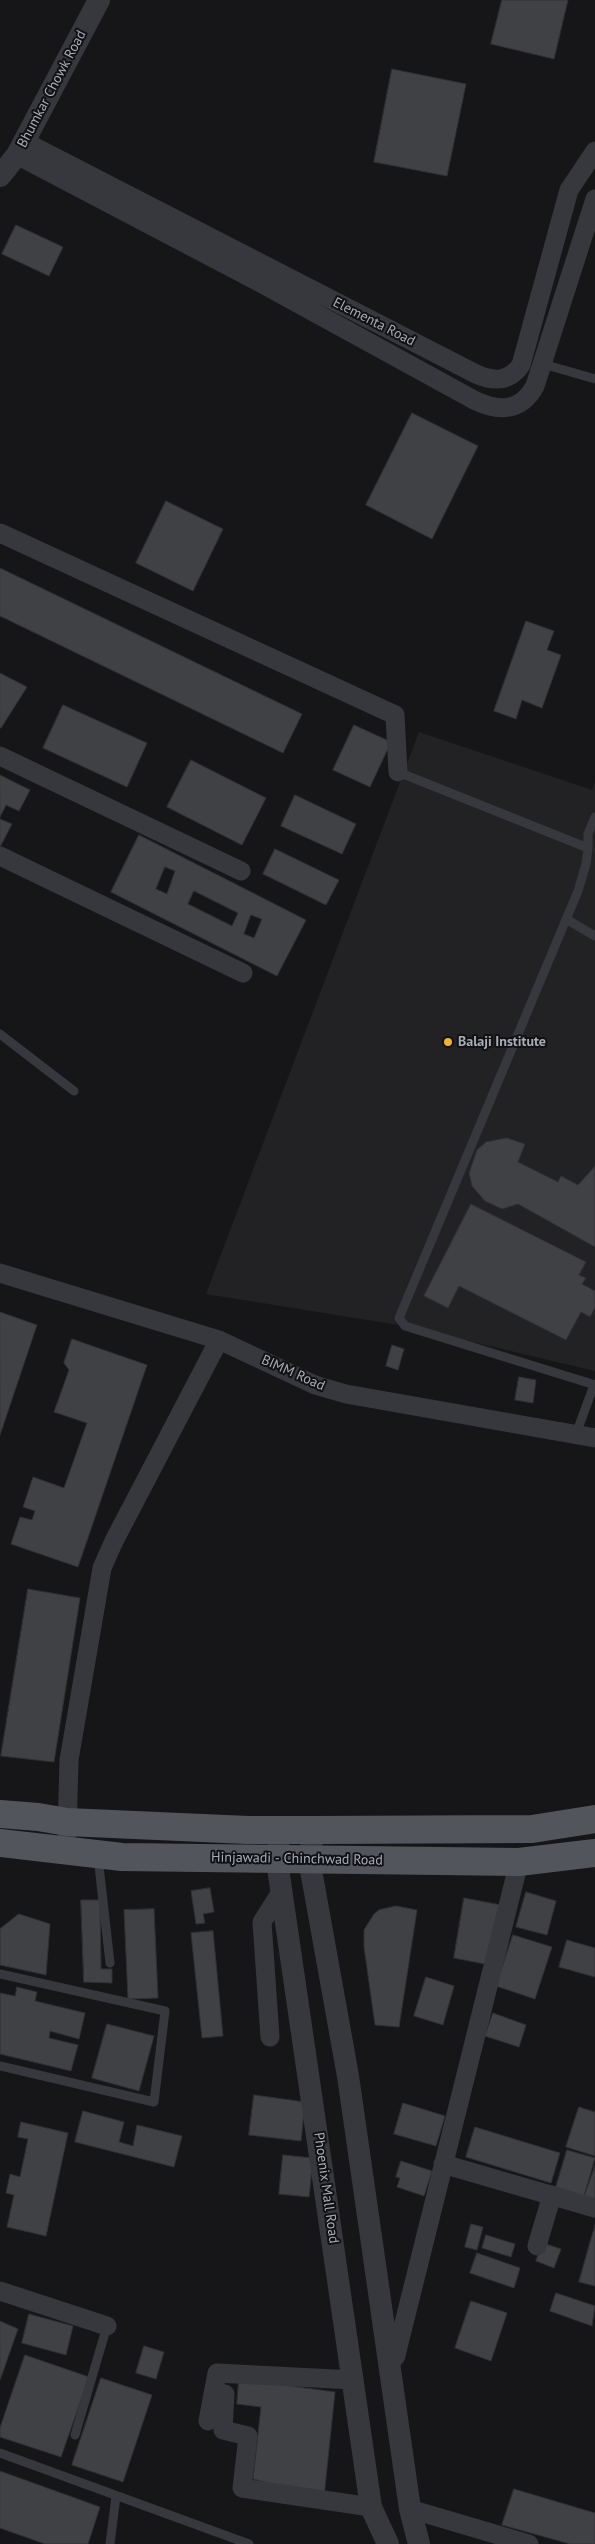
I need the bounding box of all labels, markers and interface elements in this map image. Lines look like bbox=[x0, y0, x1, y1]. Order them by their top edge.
street label: Bhumkar Chowk Road bbox=[14, 28, 90, 150]
street label: Elementa Road bbox=[330, 294, 418, 350]
place label: Balaji Institute bbox=[458, 1034, 546, 1050]
marker: Balaji Institute bbox=[442, 1036, 454, 1048]
street label: BIMM Road bbox=[259, 1352, 327, 1394]
street label: Hinjawadi - Chinchwad Road bbox=[211, 1849, 383, 1869]
street label: Phoenix Mall Road bbox=[310, 2131, 342, 2245]

